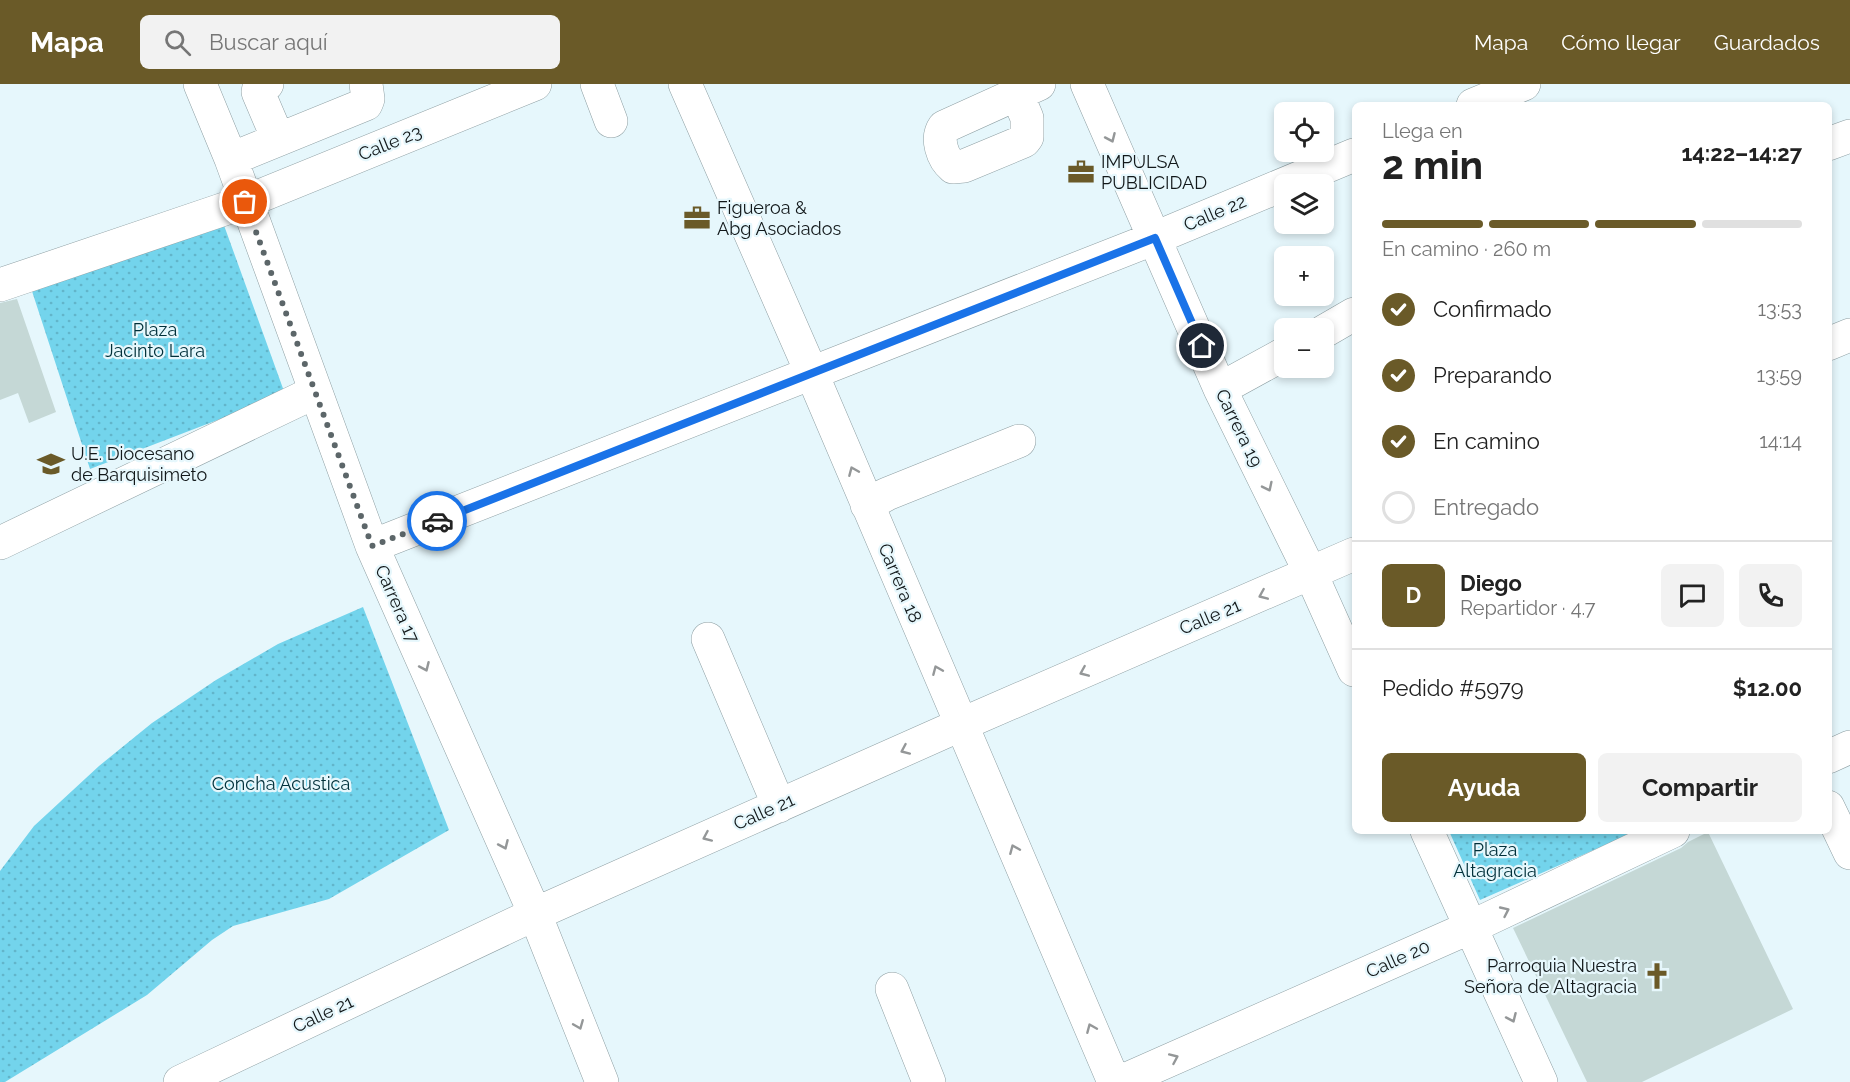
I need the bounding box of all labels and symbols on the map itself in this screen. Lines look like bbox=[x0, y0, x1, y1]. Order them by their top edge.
street label: Calle 23 bbox=[355, 120, 424, 165]
one-way arrow bbox=[1103, 131, 1115, 142]
place label: IMPULSA PUBLICIDAD bbox=[1101, 151, 1207, 193]
office icon: IMPULSA PUBLICIDAD bbox=[1066, 157, 1096, 187]
pin bbox=[219, 176, 270, 227]
street label: Calle 22 bbox=[1180, 190, 1249, 235]
place label: Figueroa & Abg Asociados bbox=[717, 197, 841, 239]
office icon: Figueroa & Abg Asociados bbox=[682, 203, 712, 233]
park label: Plaza Jacinto Lara bbox=[105, 319, 205, 361]
pin bbox=[1176, 320, 1227, 371]
street label: Carrera 19 bbox=[1212, 385, 1267, 470]
place label: U.E. Diocesano de Barquisimeto bbox=[71, 443, 207, 485]
school or university icon: U.E. Diocesano de Barquisimeto bbox=[36, 449, 66, 479]
one-way arrow bbox=[848, 466, 860, 477]
one-way arrow bbox=[1261, 481, 1273, 492]
courier bbox=[407, 491, 467, 551]
street label: Carrera 18 bbox=[874, 540, 927, 626]
street label: Carrera 17 bbox=[371, 562, 424, 646]
one-way arrow bbox=[1258, 587, 1269, 599]
street label: Calle 21 bbox=[1176, 594, 1244, 639]
one-way arrow bbox=[418, 661, 430, 672]
one-way arrow bbox=[932, 665, 944, 676]
one-way arrow bbox=[1079, 665, 1090, 677]
one-way arrow bbox=[900, 742, 911, 754]
park label: Concha Acustica bbox=[212, 773, 350, 794]
street label: Calle 21 bbox=[730, 789, 798, 834]
one-way arrow bbox=[703, 830, 714, 842]
one-way arrow bbox=[497, 839, 509, 850]
park label: Plaza Altagracia bbox=[1453, 839, 1537, 881]
one-way arrow bbox=[1009, 845, 1021, 856]
one-way arrow bbox=[1499, 906, 1510, 918]
street label: Calle 20 bbox=[1363, 935, 1433, 982]
place label: Parroquia Nuestra Señora de Altagracia bbox=[1464, 955, 1637, 997]
church icon: Parroquia Nuestra Señora de Altagracia bbox=[1642, 961, 1672, 991]
street label: Calle 21 bbox=[289, 990, 357, 1037]
one-way arrow bbox=[1505, 1012, 1517, 1023]
one-way arrow bbox=[572, 1019, 584, 1030]
one-way arrow bbox=[1086, 1024, 1098, 1035]
one-way arrow bbox=[1167, 1054, 1178, 1066]

